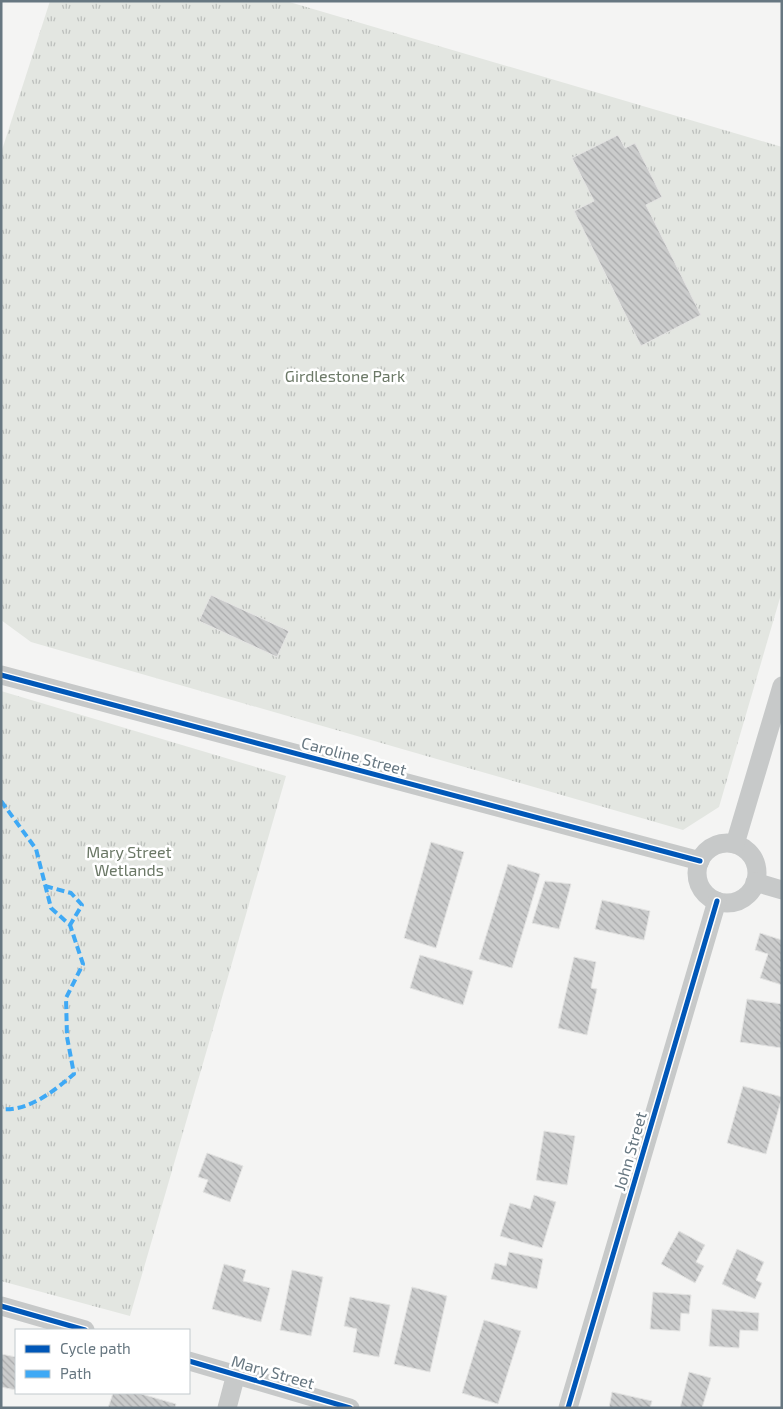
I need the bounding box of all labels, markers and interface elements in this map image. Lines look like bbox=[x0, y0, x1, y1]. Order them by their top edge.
park label: Girdlestone Park bbox=[285, 366, 405, 385]
street label: Caroline Street bbox=[300, 732, 409, 779]
park label: Mary Street Wetlands bbox=[86, 842, 172, 879]
street label: John Street bbox=[609, 1109, 650, 1192]
legend bbox=[15, 1329, 190, 1394]
text: Cycle path bbox=[60, 1339, 131, 1357]
street label: Mary Street bbox=[229, 1351, 317, 1392]
text: Path bbox=[60, 1364, 91, 1382]

